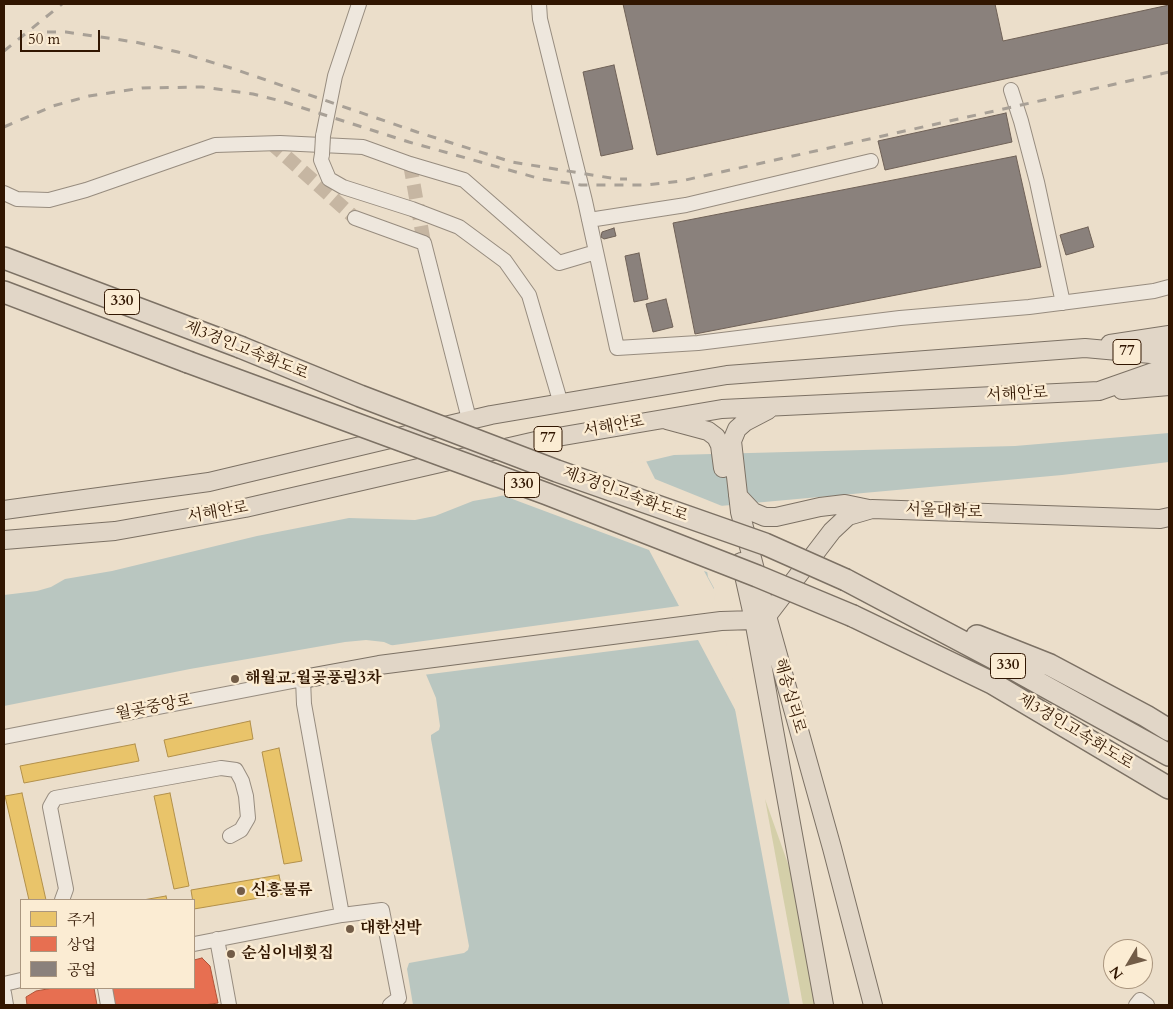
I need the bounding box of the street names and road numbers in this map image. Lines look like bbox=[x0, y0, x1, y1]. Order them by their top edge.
road number: 330 bbox=[104, 290, 140, 314]
street label: 제3경인고속화도로 bbox=[181, 317, 311, 385]
road number: 77 bbox=[1113, 340, 1141, 364]
street label: 서해안로 bbox=[986, 384, 1048, 406]
street label: 서해안로 bbox=[582, 412, 646, 442]
road number: 77 bbox=[534, 426, 562, 452]
street label: 제3경인고속화도로 bbox=[560, 463, 690, 527]
road number: 330 bbox=[504, 472, 540, 498]
street label: 서해안로 bbox=[186, 498, 250, 528]
street label: 서울대학로 bbox=[905, 501, 983, 523]
road number: 330 bbox=[990, 654, 1026, 678]
street label: 해송십리로 bbox=[769, 656, 809, 736]
street label: 제3경인고속화도로 bbox=[1014, 690, 1136, 774]
street label: 월곶중앙로 bbox=[114, 691, 194, 725]

